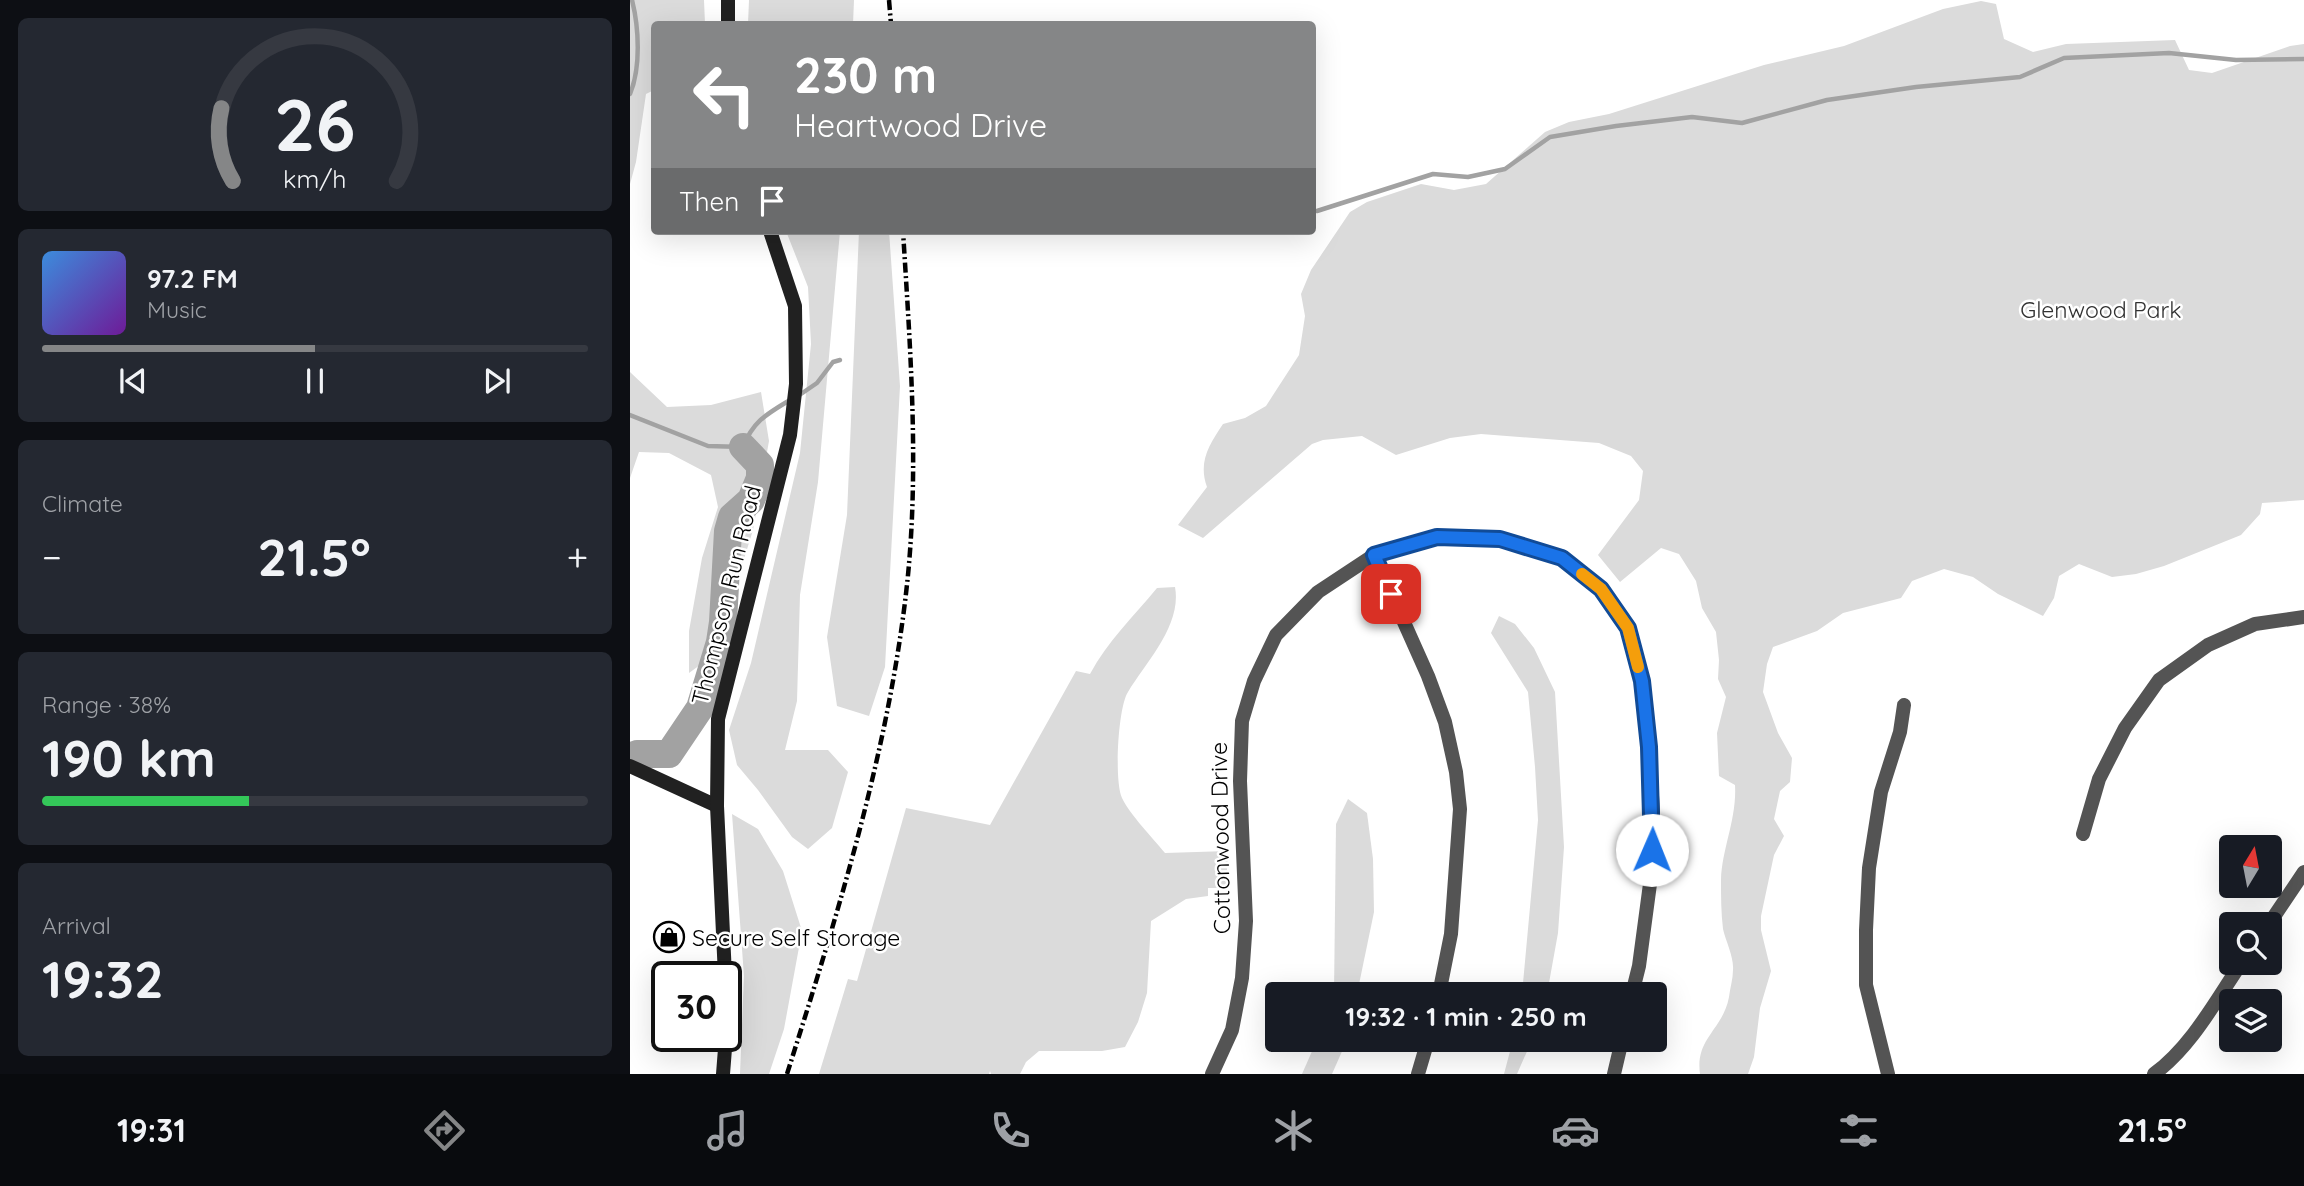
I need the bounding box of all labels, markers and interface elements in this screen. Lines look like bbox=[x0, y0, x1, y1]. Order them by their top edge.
text: 230 m bbox=[794, 44, 937, 105]
icon: left bbox=[679, 49, 770, 140]
text: 26 bbox=[274, 78, 356, 169]
text: Heartwood Drive bbox=[794, 105, 1047, 145]
text: km/h bbox=[283, 162, 347, 193]
icon: arrive bbox=[753, 182, 791, 220]
text: Then bbox=[679, 185, 739, 218]
text: 97.2 FM bbox=[147, 262, 238, 295]
text: Music bbox=[147, 295, 207, 324]
park label: Glenwood Park bbox=[2020, 295, 2182, 324]
icon: previous bbox=[114, 362, 152, 400]
icon: pause bbox=[296, 362, 334, 400]
icon: next bbox=[478, 362, 516, 400]
street label: Thompson Run Road bbox=[685, 482, 767, 708]
text: Climate bbox=[42, 489, 123, 518]
text: 21.5° bbox=[258, 524, 371, 589]
text: − bbox=[42, 533, 62, 581]
text: + bbox=[567, 533, 588, 581]
pin bbox=[1361, 564, 1421, 624]
icon: arrive bbox=[1372, 575, 1410, 613]
text: Range · 38% bbox=[42, 690, 171, 719]
text: 190 km bbox=[42, 725, 216, 790]
street label: Cottonwood Drive bbox=[1204, 742, 1236, 934]
position arrow bbox=[1615, 813, 1689, 887]
north arrow bbox=[2219, 835, 2282, 898]
map controls bbox=[2219, 835, 2282, 1052]
text: Arrival bbox=[42, 911, 111, 940]
button: search bbox=[2219, 912, 2282, 975]
shop icon: Secure Self Storage bbox=[652, 920, 686, 954]
place label: Secure Self Storage bbox=[692, 923, 900, 952]
text: 19:32 bbox=[42, 946, 163, 1011]
speed limit sign: 30 bbox=[651, 961, 742, 1052]
button: layers bbox=[2219, 989, 2282, 1052]
text: 19:32 · 1 min · 250 m bbox=[1345, 1000, 1587, 1033]
icon: directions bbox=[420, 1106, 469, 1155]
icon: music bbox=[703, 1106, 752, 1155]
icon: phone bbox=[986, 1106, 1035, 1155]
icon: climate bbox=[1269, 1106, 1318, 1155]
icon: car bbox=[1551, 1106, 1600, 1155]
icon: filters bbox=[1834, 1106, 1883, 1155]
text: 19:31 bbox=[117, 1110, 186, 1150]
text: 21.5° bbox=[2117, 1110, 2187, 1150]

